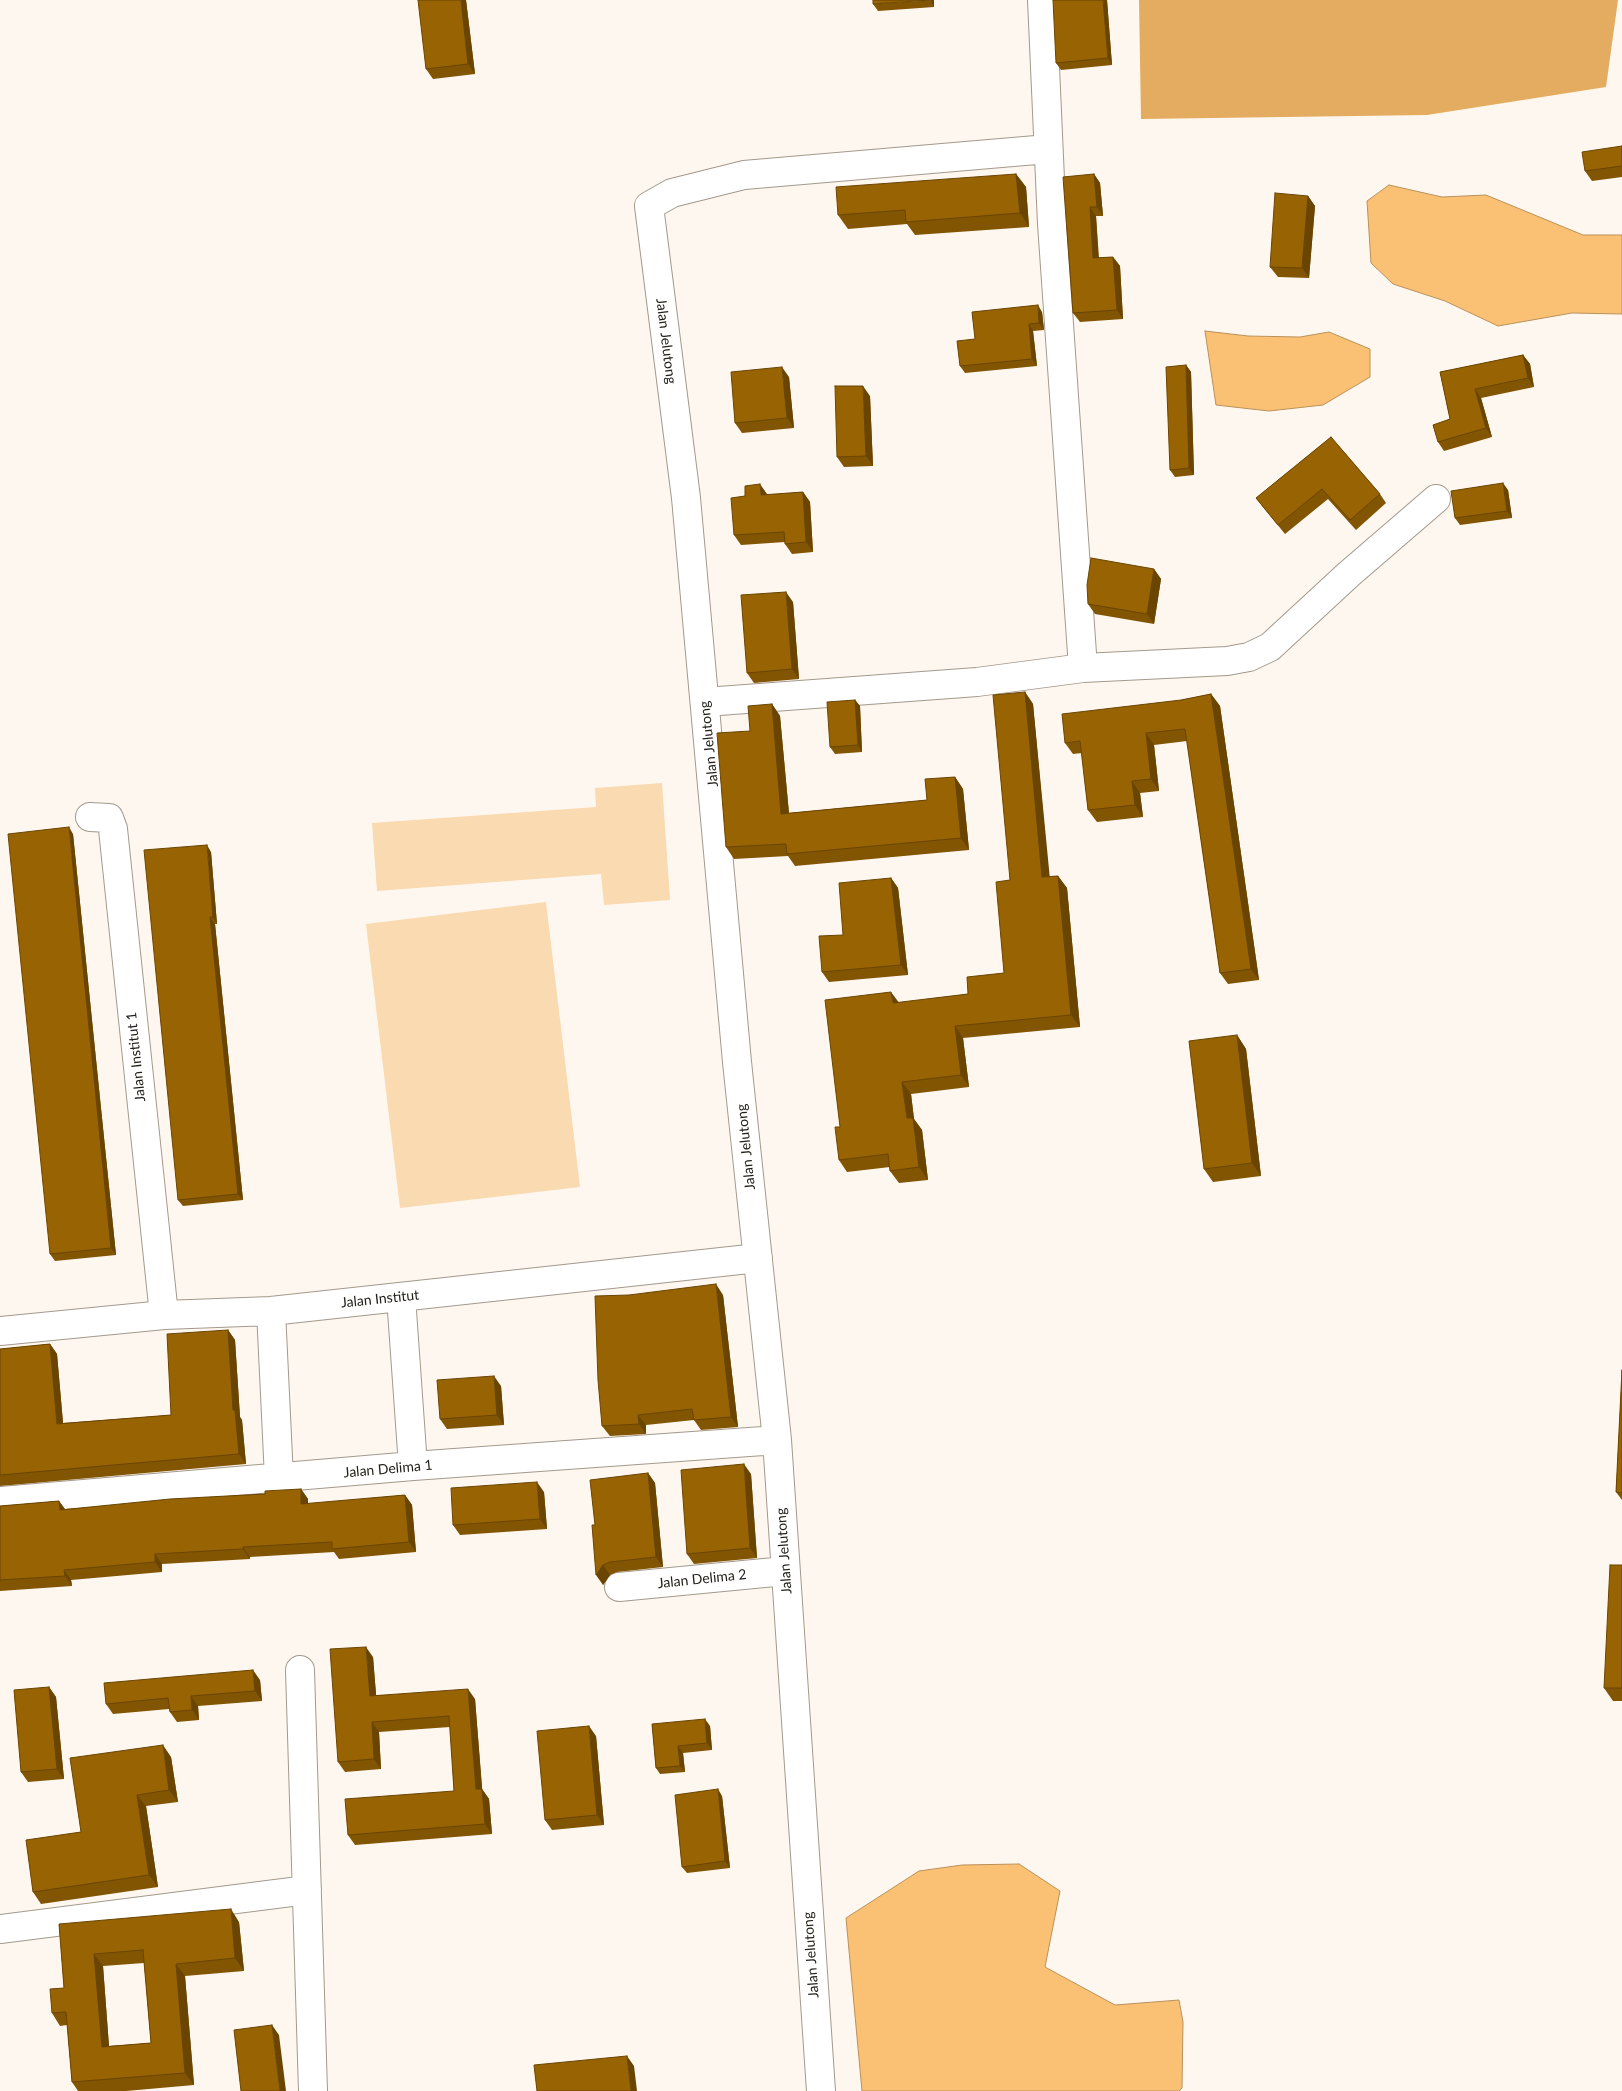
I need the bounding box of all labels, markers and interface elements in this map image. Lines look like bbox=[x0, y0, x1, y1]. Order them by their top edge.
street label: Jalan Jelutong bbox=[652, 297, 680, 385]
street label: Jalan Jelutong bbox=[696, 700, 722, 788]
street label: Jalan Institut 1 bbox=[123, 1011, 149, 1103]
street label: Jalan Jelutong bbox=[733, 1103, 759, 1191]
street label: Jalan Institut bbox=[340, 1287, 420, 1311]
street label: Jalan Delima 1 bbox=[343, 1457, 433, 1481]
street label: Jalan Jelutong bbox=[773, 1507, 795, 1595]
street label: Jalan Delima 2 bbox=[657, 1566, 747, 1592]
street label: Jalan Jelutong bbox=[800, 1911, 822, 1999]

